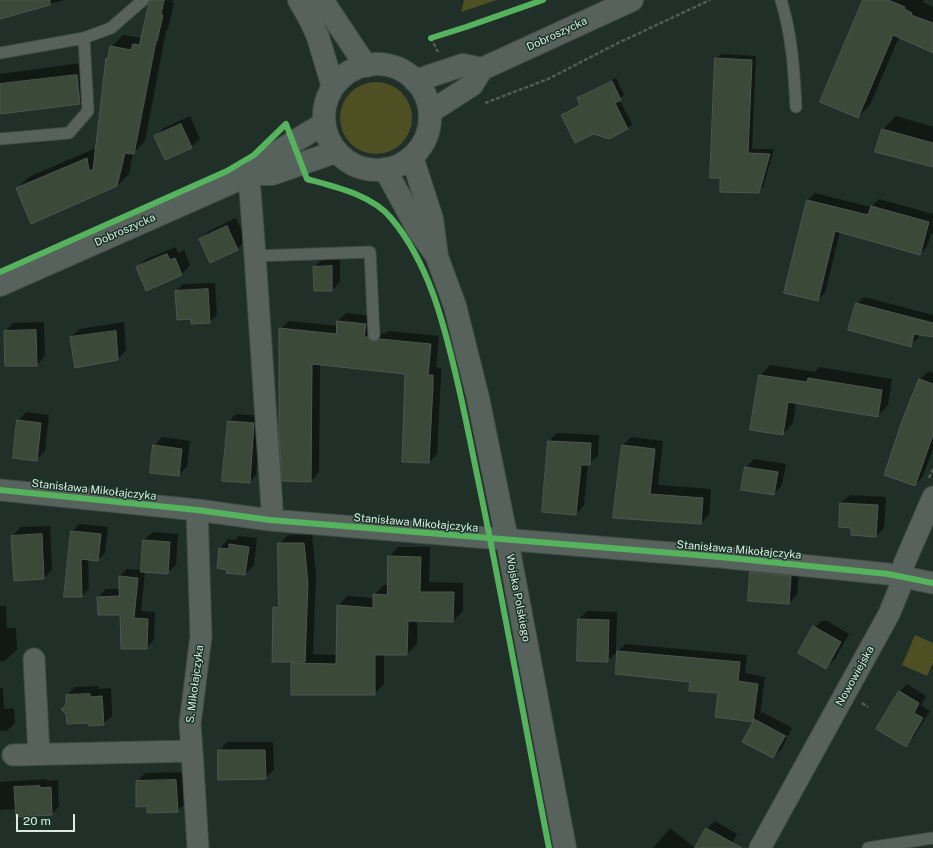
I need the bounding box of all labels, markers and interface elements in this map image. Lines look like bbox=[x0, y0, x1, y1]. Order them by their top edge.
street label: Dobroszycka bbox=[525, 14, 589, 54]
street label: Dobroszycka bbox=[92, 211, 158, 249]
street label: Stanisława Mikołajczyka bbox=[31, 477, 157, 503]
street label: Stanisława Mikołajczyka bbox=[353, 511, 479, 535]
street label: Stanisława Mikołajczyka bbox=[676, 538, 802, 562]
street label: Wojska Polskiego bbox=[503, 553, 533, 643]
street label: Nowowiejska bbox=[833, 643, 877, 709]
street label: S. Mikołajczyka bbox=[184, 644, 206, 724]
scale bar bbox=[18, 806, 77, 832]
text: 20 m bbox=[23, 814, 51, 828]

